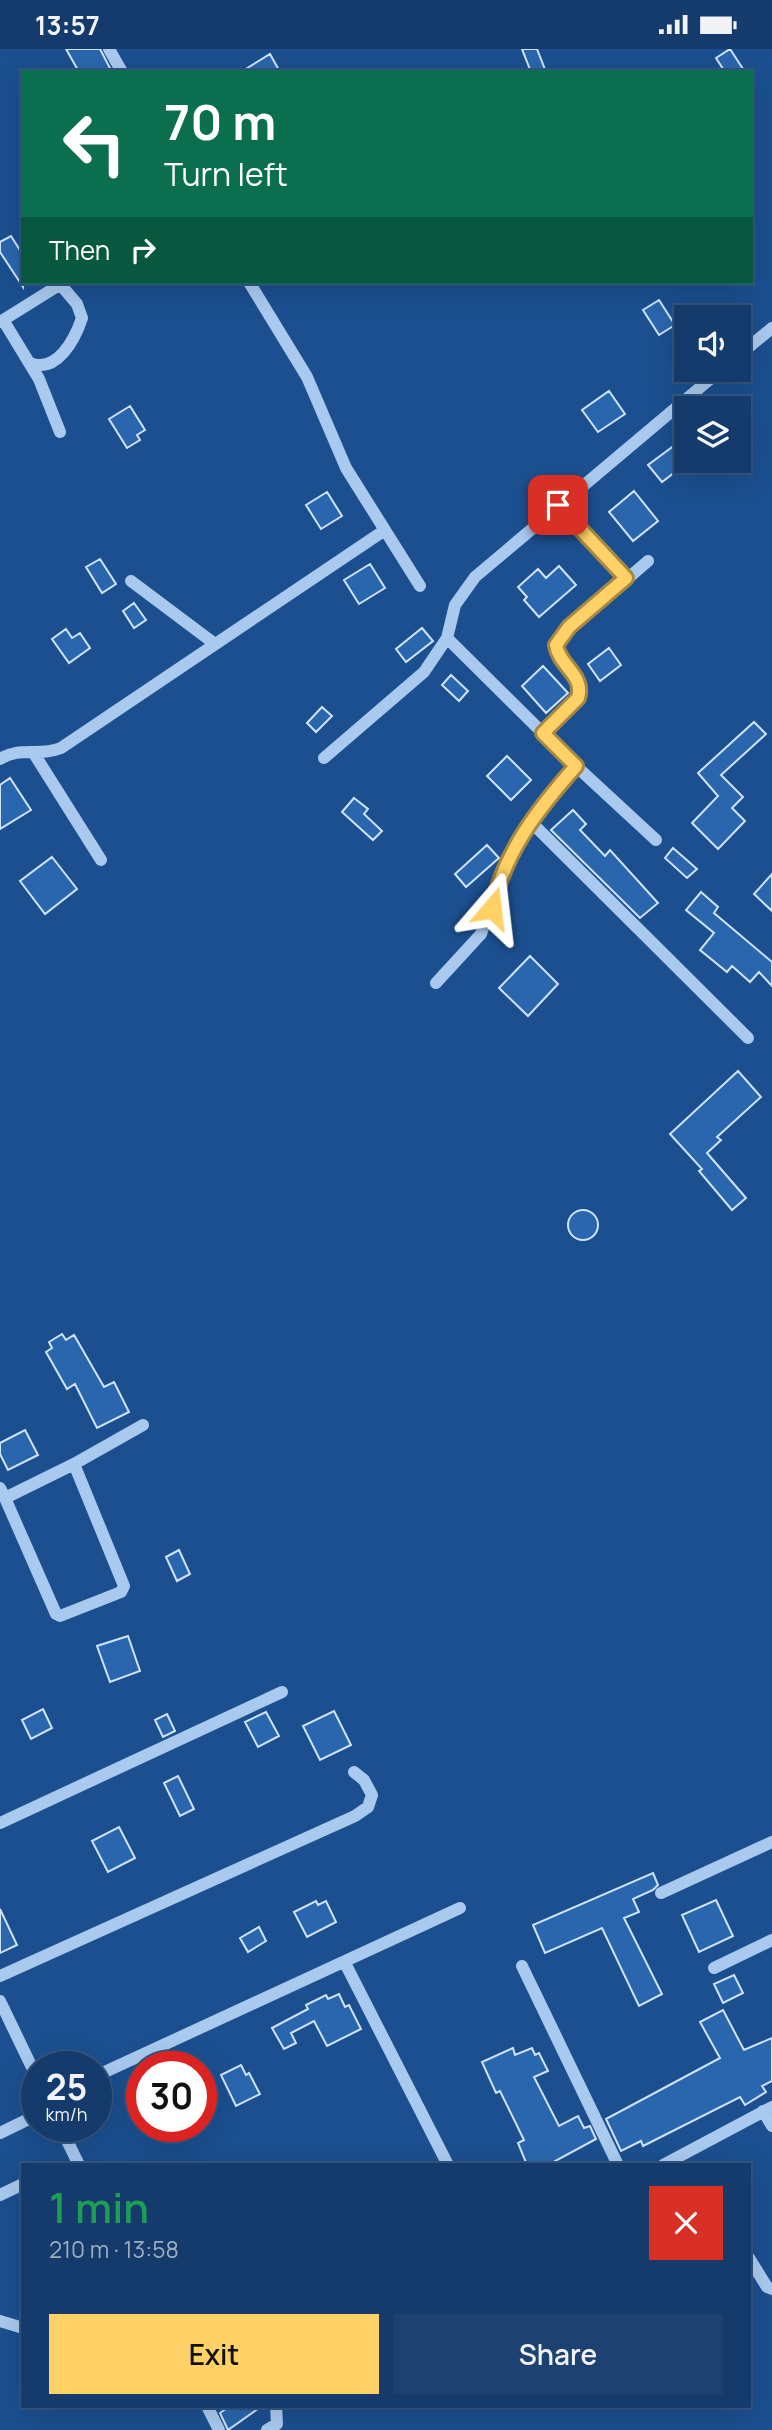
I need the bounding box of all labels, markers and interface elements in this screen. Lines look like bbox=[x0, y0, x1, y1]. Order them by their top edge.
text: 13:57 bbox=[35, 7, 100, 43]
text: 70 m bbox=[164, 88, 276, 155]
icon: left bbox=[49, 98, 140, 189]
text: Turn left bbox=[164, 152, 288, 196]
icon: right bbox=[124, 231, 162, 269]
text: Then bbox=[49, 232, 110, 268]
map controls bbox=[674, 305, 751, 473]
button: sound bbox=[674, 305, 751, 382]
button: layers bbox=[674, 396, 751, 473]
pin bbox=[528, 475, 588, 535]
icon: arrive bbox=[539, 486, 577, 524]
position arrow bbox=[455, 871, 529, 945]
speed limit sign: 30 bbox=[126, 2051, 217, 2142]
text: 25 bbox=[46, 2063, 87, 2111]
text: km/h bbox=[46, 2102, 87, 2126]
text: 1 min bbox=[49, 2178, 149, 2236]
button: close bbox=[649, 2186, 723, 2260]
text: 210 m · 13:58 bbox=[49, 2233, 179, 2265]
button: Exit bbox=[49, 2314, 379, 2394]
button: Share bbox=[393, 2314, 723, 2394]

